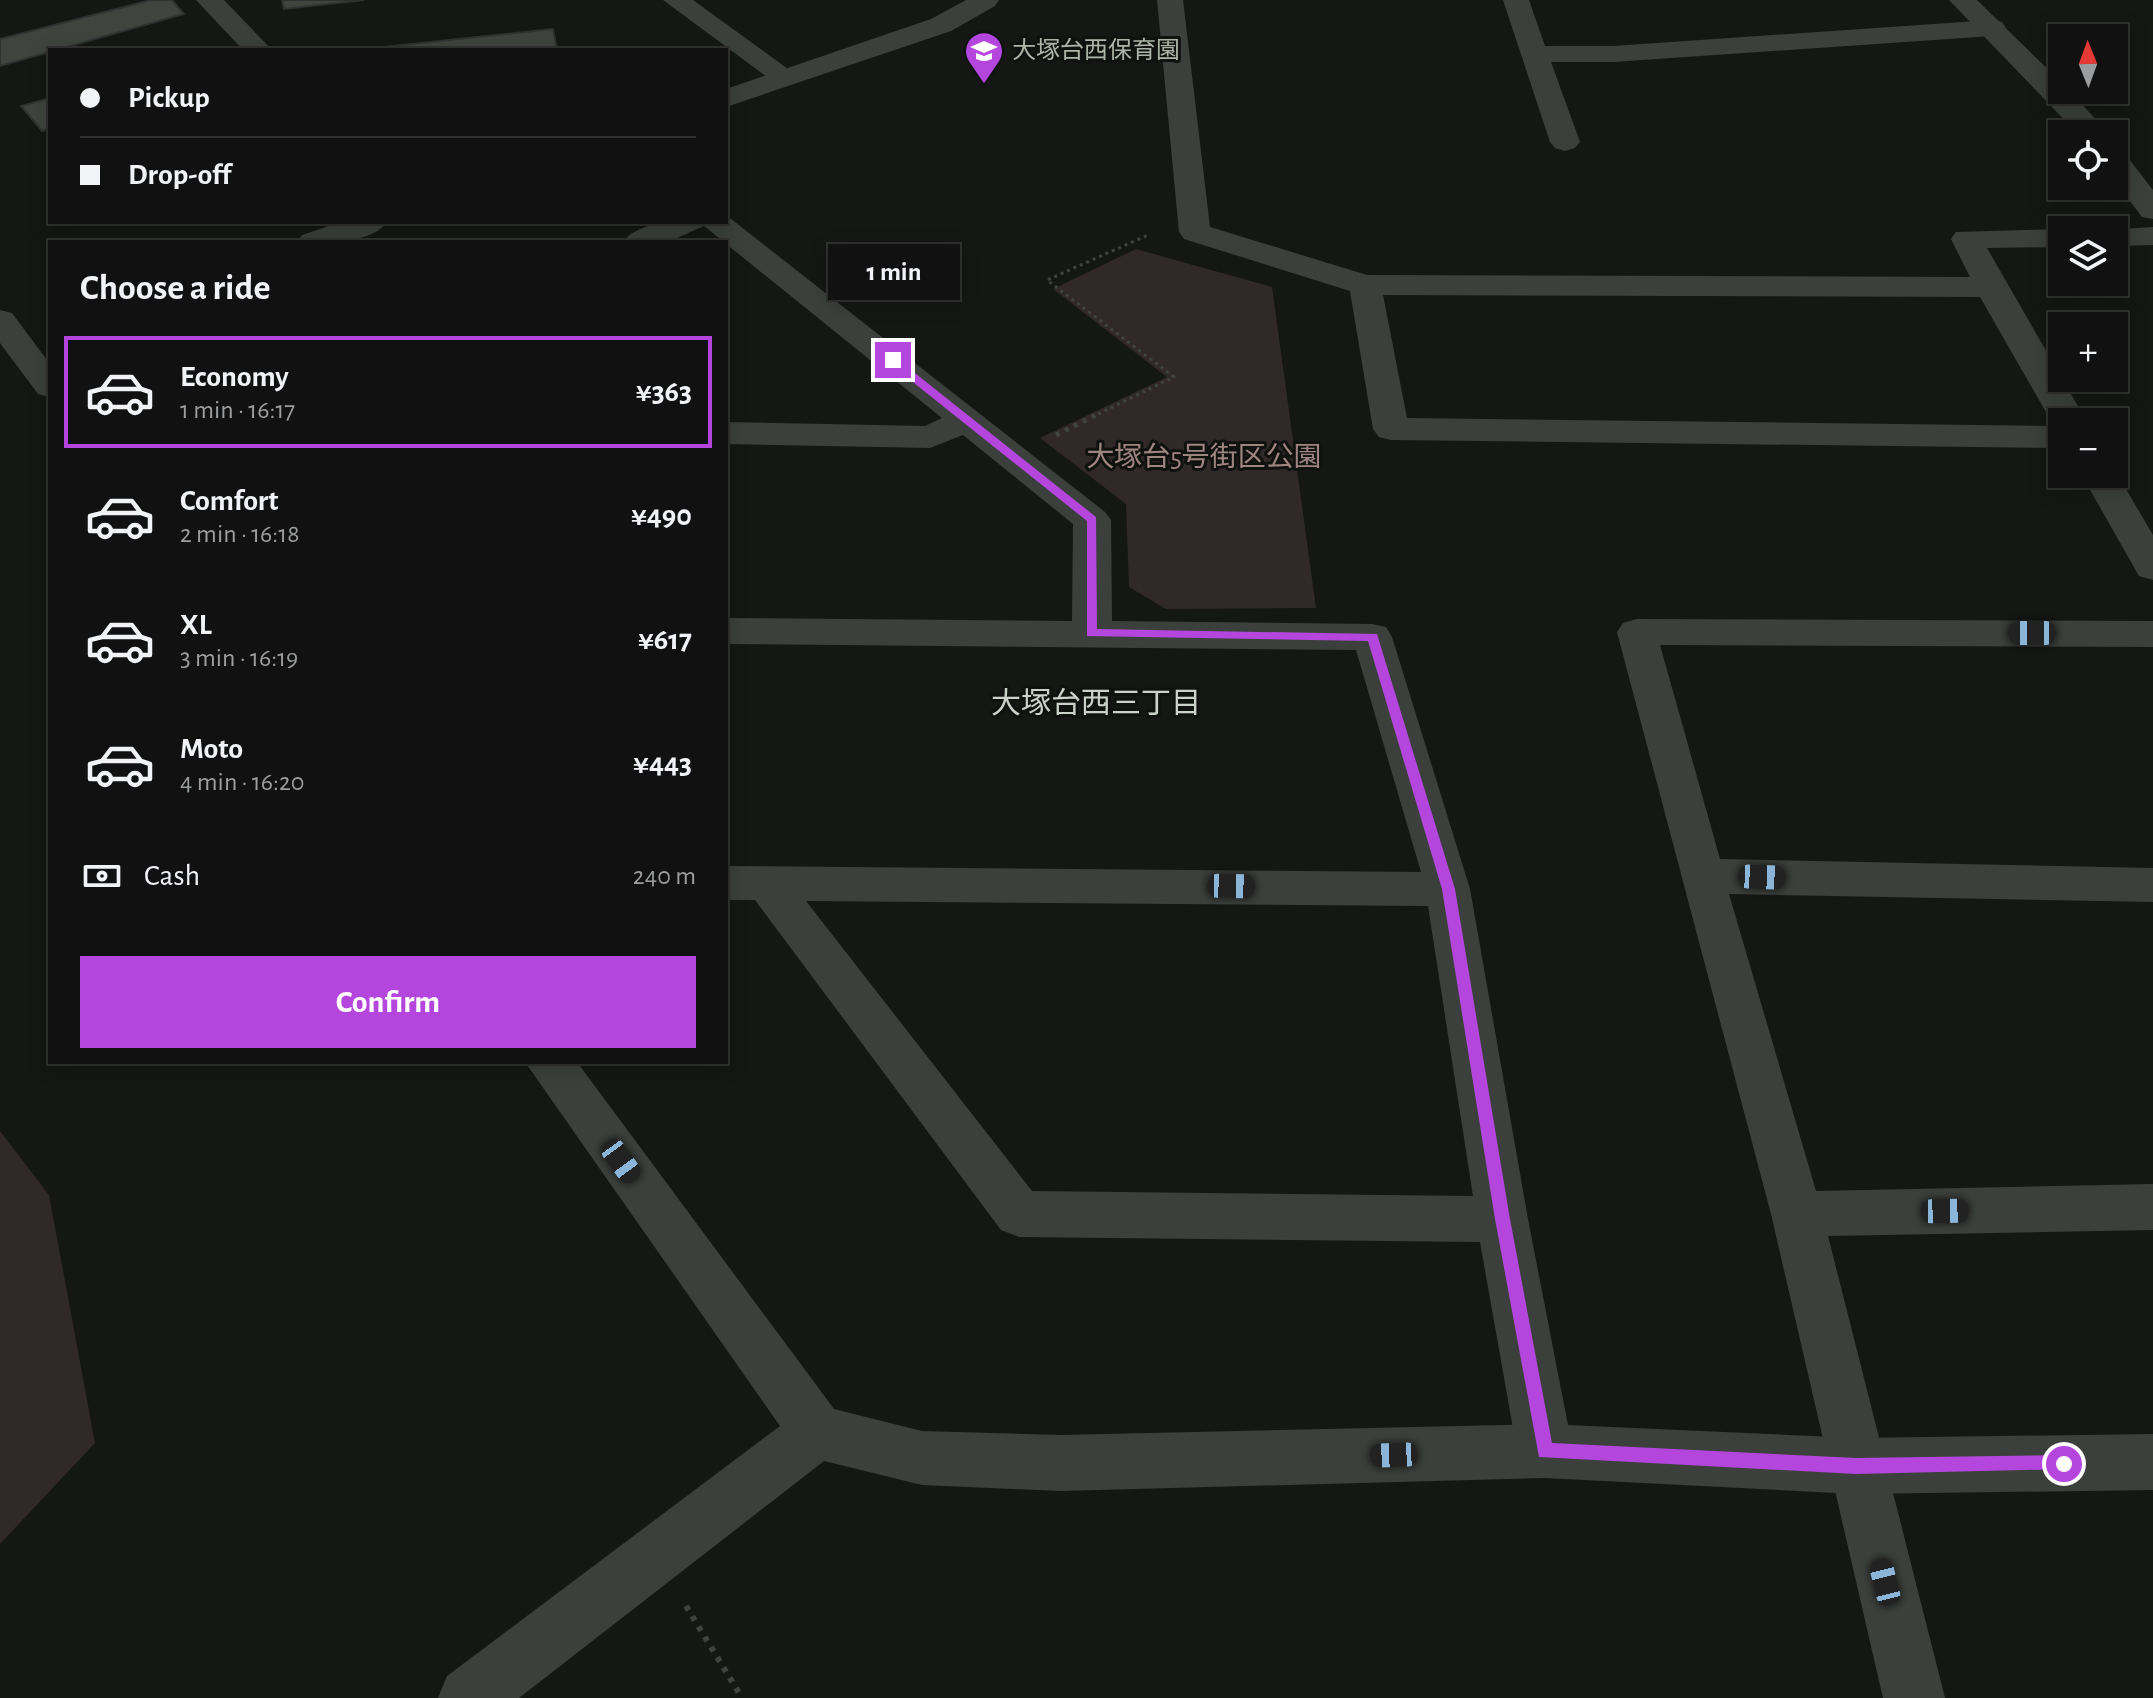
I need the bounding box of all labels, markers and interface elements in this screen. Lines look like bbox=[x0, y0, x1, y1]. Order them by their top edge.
north arrow bbox=[2048, 24, 2128, 104]
map controls bbox=[2048, 24, 2128, 488]
school or university icon: 大塚台西保育園 bbox=[963, 30, 1005, 85]
place label: 大塚台西保育園 bbox=[1012, 37, 1180, 63]
text: Pickup bbox=[128, 83, 210, 113]
button: locate bbox=[2048, 120, 2128, 200]
text: Drop-off bbox=[128, 160, 231, 190]
button: layers bbox=[2048, 216, 2128, 296]
callout: 1 min bbox=[827, 244, 959, 300]
text: 1 min bbox=[867, 259, 921, 285]
text: Choose a ride bbox=[80, 270, 270, 306]
button: + bbox=[2048, 312, 2128, 392]
route end bbox=[875, 342, 911, 378]
icon: car bbox=[84, 356, 156, 428]
text: Economy bbox=[180, 362, 289, 392]
text: ¥363 bbox=[636, 377, 692, 407]
text: 1 min · 16:17 bbox=[180, 397, 295, 423]
button: − bbox=[2048, 408, 2128, 488]
park label: 大塚台5号街区公園 bbox=[1086, 442, 1322, 472]
icon: car bbox=[84, 480, 156, 552]
text: Comfort bbox=[180, 486, 279, 516]
text: ¥490 bbox=[631, 501, 692, 531]
text: 2 min · 16:18 bbox=[180, 521, 300, 547]
icon: car bbox=[84, 604, 156, 676]
text: XL bbox=[180, 610, 212, 640]
car bbox=[2008, 621, 2056, 645]
text: ¥617 bbox=[638, 625, 692, 655]
text: 3 min · 16:19 bbox=[180, 645, 298, 671]
district label: 大塚台西三丁目 bbox=[991, 687, 1201, 719]
icon: car bbox=[84, 728, 156, 800]
text: Moto bbox=[180, 734, 243, 764]
text: ¥443 bbox=[633, 749, 692, 779]
text: 4 min · 16:20 bbox=[180, 769, 305, 795]
icon: cash bbox=[80, 854, 124, 898]
text: Cash bbox=[144, 861, 200, 891]
text: 240 m bbox=[633, 863, 696, 889]
car bbox=[1738, 864, 1786, 890]
car bbox=[1207, 874, 1255, 898]
button: Confirm bbox=[80, 956, 696, 1048]
car bbox=[597, 1135, 645, 1187]
car bbox=[1921, 1199, 1969, 1223]
car bbox=[1370, 1442, 1418, 1468]
route start bbox=[2046, 1446, 2082, 1482]
car bbox=[1868, 1556, 1902, 1608]

